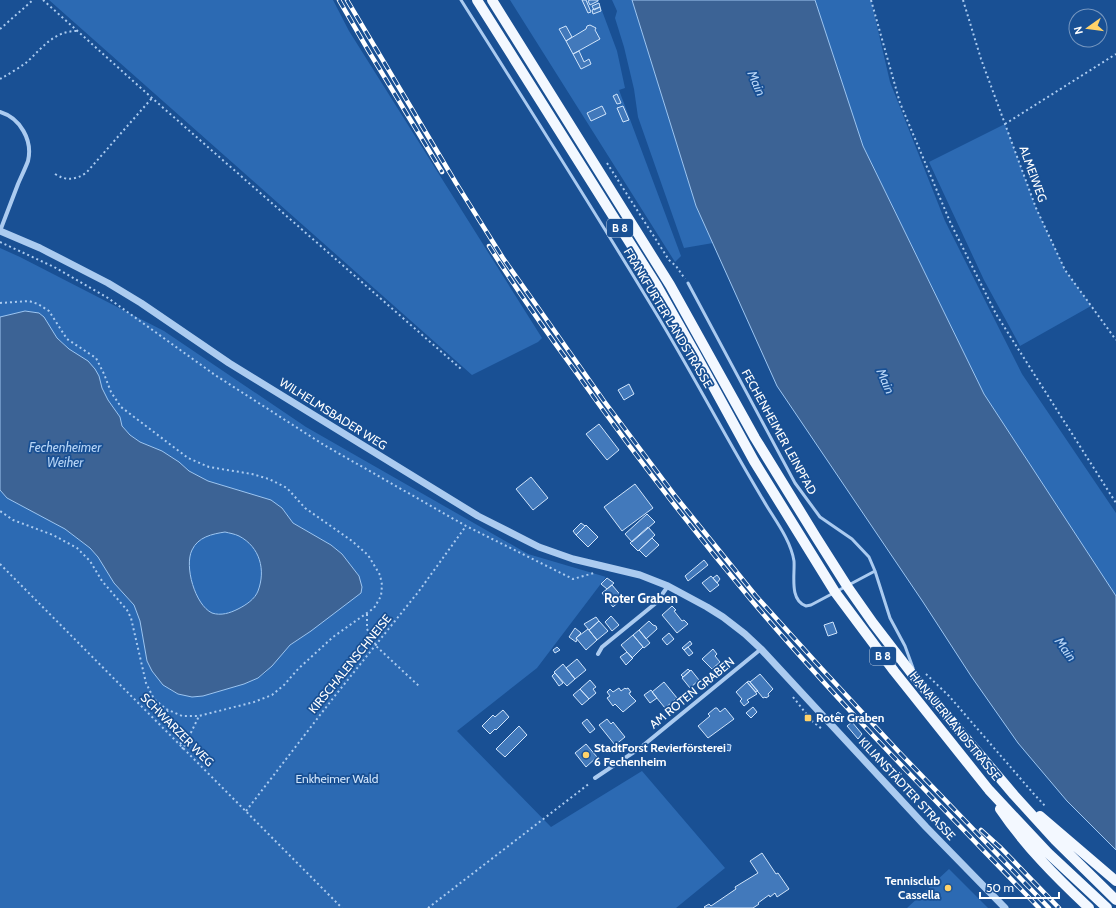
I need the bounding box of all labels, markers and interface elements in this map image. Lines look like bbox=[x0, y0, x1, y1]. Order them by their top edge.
north arrow bbox=[1068, 8, 1108, 48]
text: N bbox=[1071, 25, 1086, 36]
water label: Main bbox=[744, 67, 769, 98]
street label: ALMEIWEG bbox=[1016, 144, 1051, 204]
road number: B 8 bbox=[607, 219, 633, 237]
street label: FRANKFURTER LANDSTRASSE bbox=[621, 245, 716, 391]
water label: Main bbox=[873, 365, 898, 396]
street label: FECHENHEIMER LEINPFAD bbox=[739, 366, 820, 497]
street label: WILHELMSBADER WEG bbox=[277, 374, 390, 453]
water label: Fechenheimer Weiher bbox=[29, 439, 102, 470]
district label: Roter Graben bbox=[604, 590, 678, 606]
street label: KIRSCHALENSCHNEISE bbox=[305, 611, 394, 716]
water label: Main bbox=[1051, 633, 1080, 664]
road number: B 8 bbox=[870, 647, 896, 665]
street label: AM ROTEN GRABEN bbox=[646, 654, 737, 732]
street label: HANAUER LANDSTRASSE bbox=[907, 668, 1004, 784]
street label: SCHWARZER WEG bbox=[138, 690, 217, 769]
place label: Roter Graben bbox=[816, 710, 884, 725]
marker: Roter Graben bbox=[803, 713, 813, 723]
street label: KILIANSTÄDTER STRASSE bbox=[856, 734, 959, 843]
place label: StadtForst Revierförsterei 6 Fechenheim bbox=[594, 740, 726, 769]
marker: StadtForst Revierförsterei 6 Fechenheim bbox=[581, 750, 591, 760]
park label: Enkheimer Wald bbox=[295, 771, 379, 786]
place label: Tennisclub Cassella bbox=[885, 873, 940, 902]
scale bar bbox=[980, 874, 1059, 900]
text: 50 m bbox=[986, 880, 1014, 895]
marker: Tennisclub Cassella bbox=[943, 883, 953, 893]

